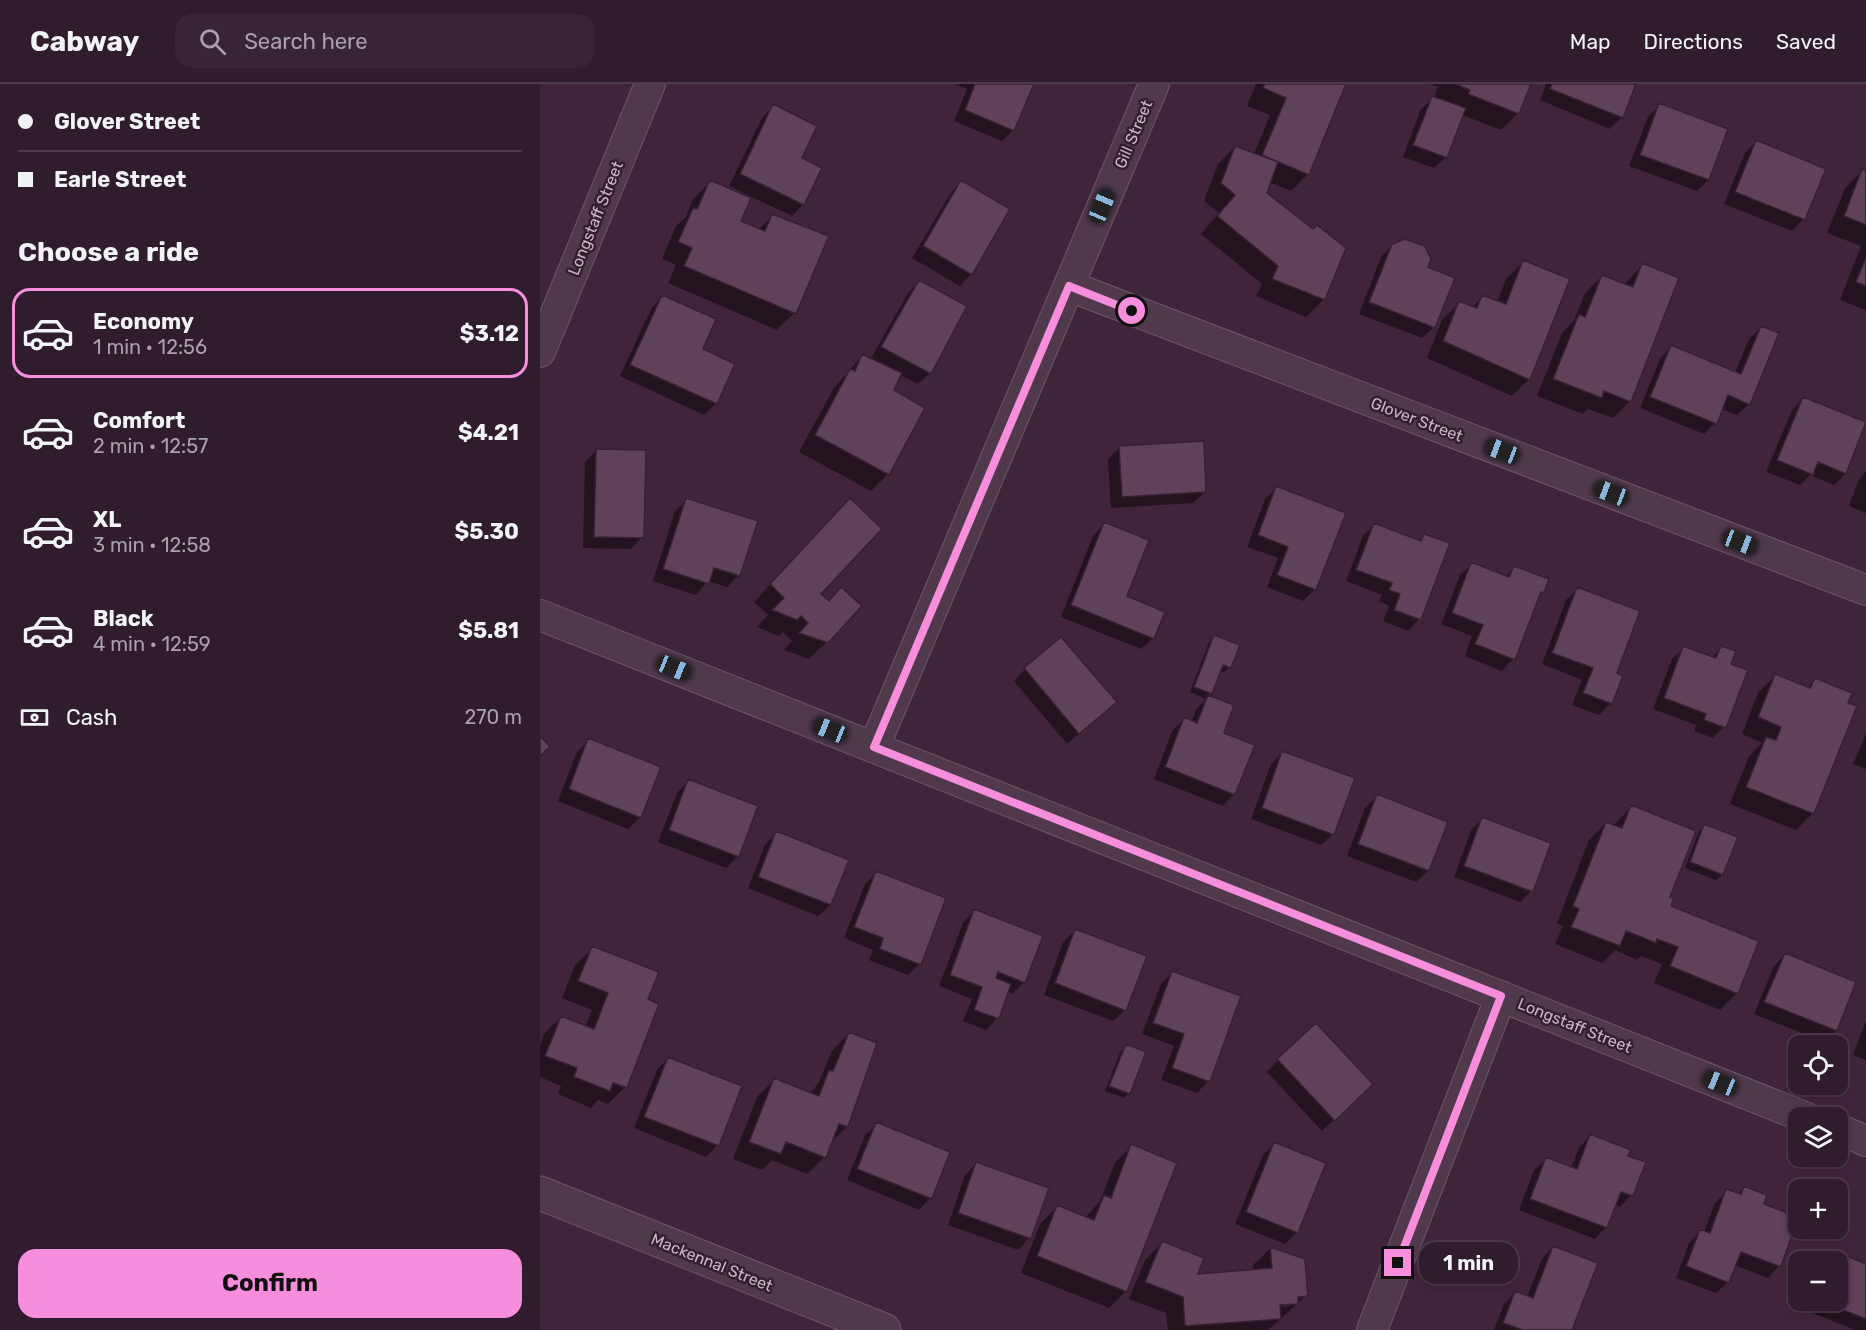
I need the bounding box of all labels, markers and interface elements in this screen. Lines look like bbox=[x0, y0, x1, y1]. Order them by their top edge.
search box bbox=[175, 14, 595, 68]
text: Cabway bbox=[30, 25, 139, 58]
icon: search bbox=[196, 25, 229, 58]
text: Search here bbox=[244, 28, 368, 55]
text: Map bbox=[1570, 29, 1611, 54]
text: Directions bbox=[1644, 29, 1743, 54]
text: Saved bbox=[1776, 29, 1836, 54]
street label: Gill Street bbox=[1111, 97, 1156, 171]
text: Glover Street bbox=[54, 108, 200, 135]
street label: Longstaff Street bbox=[564, 158, 627, 278]
text: Earle Street bbox=[54, 166, 186, 193]
car bbox=[1087, 186, 1117, 226]
text: Choose a ride bbox=[18, 236, 199, 268]
route start bbox=[1118, 297, 1145, 324]
icon: car bbox=[21, 306, 75, 360]
text: Economy bbox=[93, 308, 194, 335]
text: $3.12 bbox=[460, 320, 519, 347]
text: 1 min · 12:56 bbox=[93, 335, 207, 359]
street label: Glover Street bbox=[1368, 393, 1466, 446]
icon: car bbox=[21, 405, 75, 459]
text: Comfort bbox=[93, 407, 185, 434]
text: $4.21 bbox=[458, 419, 519, 446]
text: 2 min · 12:57 bbox=[93, 434, 208, 458]
car bbox=[1482, 436, 1522, 466]
car bbox=[1591, 478, 1631, 508]
icon: car bbox=[21, 504, 75, 558]
text: XL bbox=[93, 506, 121, 533]
text: $5.30 bbox=[454, 518, 519, 545]
car bbox=[1720, 527, 1760, 557]
text: 3 min · 12:58 bbox=[93, 533, 211, 557]
icon: car bbox=[21, 603, 75, 657]
text: Black bbox=[93, 605, 154, 632]
text: $5.81 bbox=[458, 617, 519, 644]
text: 4 min · 12:59 bbox=[93, 632, 211, 656]
car bbox=[654, 653, 694, 683]
icon: cash bbox=[18, 701, 51, 734]
text: Cash bbox=[66, 704, 117, 731]
text: 270 m bbox=[465, 705, 522, 729]
car bbox=[810, 715, 850, 745]
street label: Longstaff Street bbox=[1515, 994, 1635, 1057]
map controls bbox=[1788, 1035, 1848, 1311]
button: locate bbox=[1788, 1035, 1848, 1095]
car bbox=[1700, 1068, 1740, 1098]
button: layers bbox=[1788, 1107, 1848, 1167]
button: + bbox=[1788, 1179, 1848, 1239]
street label: Mackennal Street bbox=[648, 1229, 775, 1296]
callout: 1 min bbox=[1419, 1242, 1518, 1284]
button: Confirm bbox=[18, 1249, 522, 1318]
route end bbox=[1384, 1249, 1411, 1276]
text: 1 min bbox=[1443, 1251, 1494, 1275]
button: − bbox=[1788, 1251, 1848, 1311]

